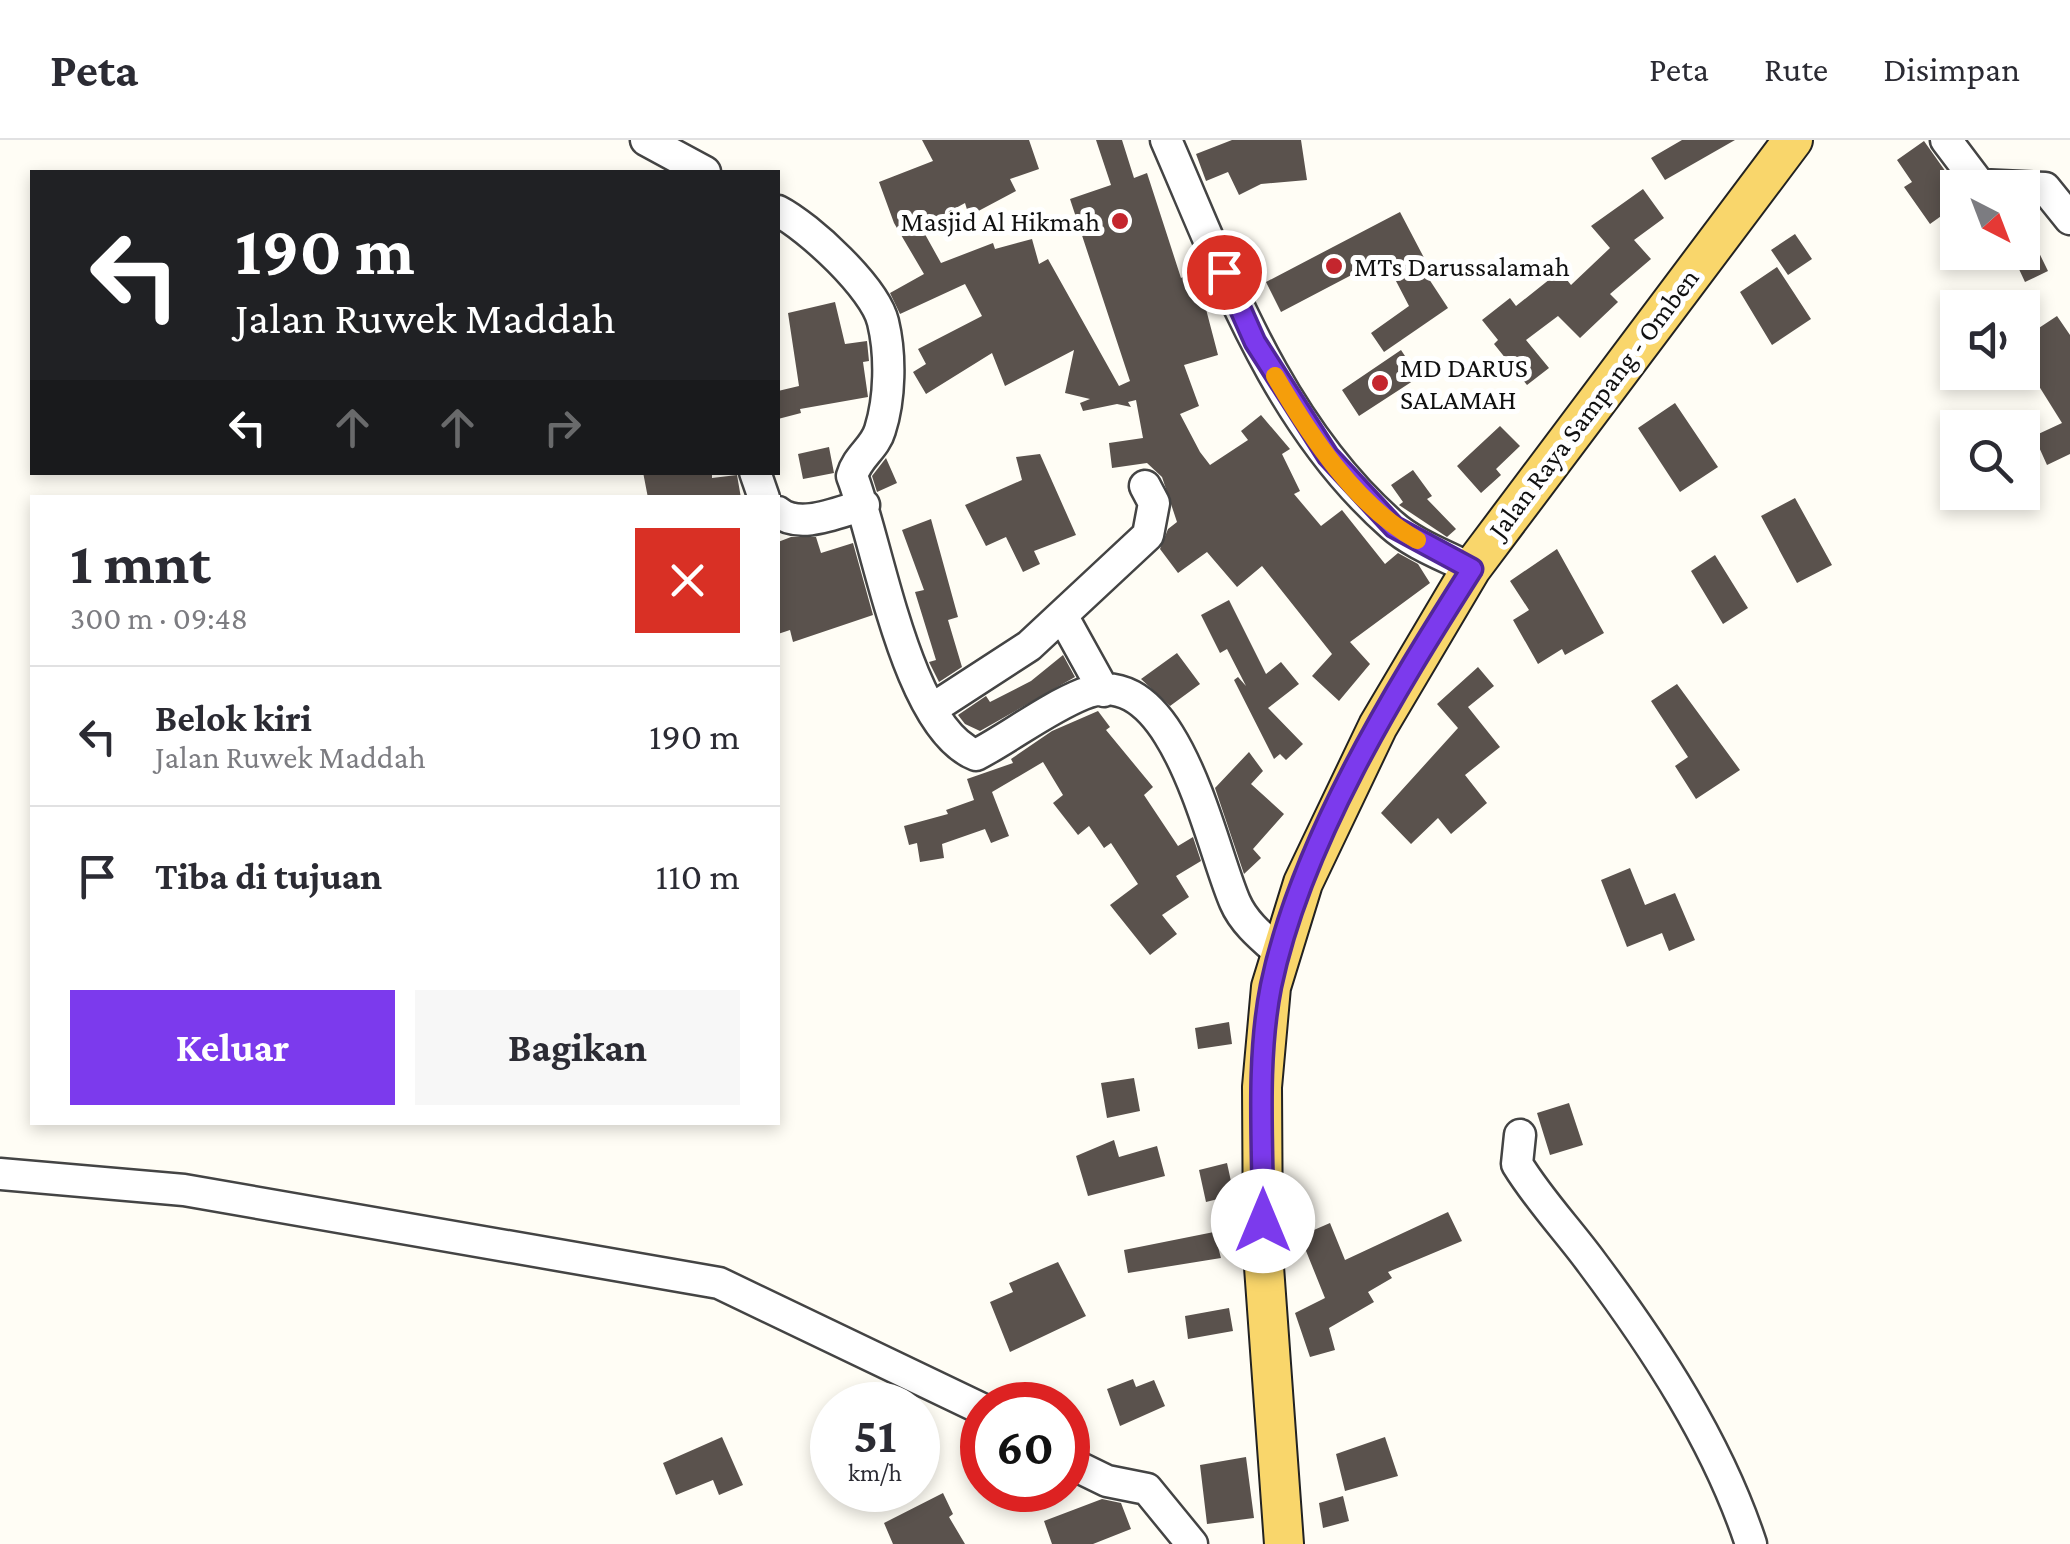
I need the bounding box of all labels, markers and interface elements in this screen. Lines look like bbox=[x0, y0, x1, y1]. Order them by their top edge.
text: Peta bbox=[50, 43, 138, 96]
text: Peta bbox=[1649, 50, 1709, 89]
text: Rute bbox=[1764, 50, 1828, 89]
text: Disimpan bbox=[1883, 50, 2020, 89]
north arrow bbox=[1940, 170, 2040, 270]
map controls bbox=[1940, 170, 2040, 510]
place label: Masjid Al Hikmah bbox=[900, 206, 1100, 237]
icon: left bbox=[70, 210, 200, 340]
marker: Masjid Al Hikmah bbox=[1109, 210, 1131, 232]
text: 190 m bbox=[235, 211, 415, 289]
pin bbox=[1182, 230, 1267, 315]
icon: arrive bbox=[1197, 245, 1252, 300]
place label: MTs Darussalamah bbox=[1354, 251, 1570, 282]
marker: MTs Darussalamah bbox=[1323, 255, 1345, 277]
street label: Jalan Raya Sampang - Omben bbox=[1480, 262, 1705, 547]
button: sound bbox=[1940, 290, 2040, 390]
text: Jalan Ruwek Maddah bbox=[235, 293, 616, 343]
place label: MD DARUS SALAMAH bbox=[1400, 352, 1528, 415]
marker: MD DARUS SALAMAH bbox=[1369, 372, 1391, 394]
icon: left bbox=[220, 400, 275, 455]
icon: ahead bbox=[325, 400, 380, 455]
icon: ahead bbox=[430, 400, 485, 455]
icon: right bbox=[535, 400, 590, 455]
button: search bbox=[1940, 410, 2040, 510]
button: close bbox=[635, 528, 740, 633]
text: 1 mnt bbox=[70, 529, 211, 596]
text: 300 m · 09:48 bbox=[70, 600, 248, 636]
text: Belok kiri bbox=[155, 697, 312, 739]
icon: left bbox=[70, 709, 125, 764]
text: 190 m bbox=[649, 715, 740, 757]
text: Jalan Ruwek Maddah bbox=[155, 739, 426, 775]
icon: arrive bbox=[70, 849, 125, 904]
text: Tiba di tujuan bbox=[155, 855, 382, 897]
text: 110 m bbox=[656, 855, 740, 897]
button: Keluar bbox=[70, 990, 395, 1105]
button: Bagikan bbox=[415, 990, 740, 1105]
position arrow bbox=[1211, 1169, 1315, 1273]
speed limit sign: 60 bbox=[960, 1382, 1090, 1512]
text: 51 bbox=[854, 1407, 896, 1463]
text: km/h bbox=[848, 1459, 902, 1486]

